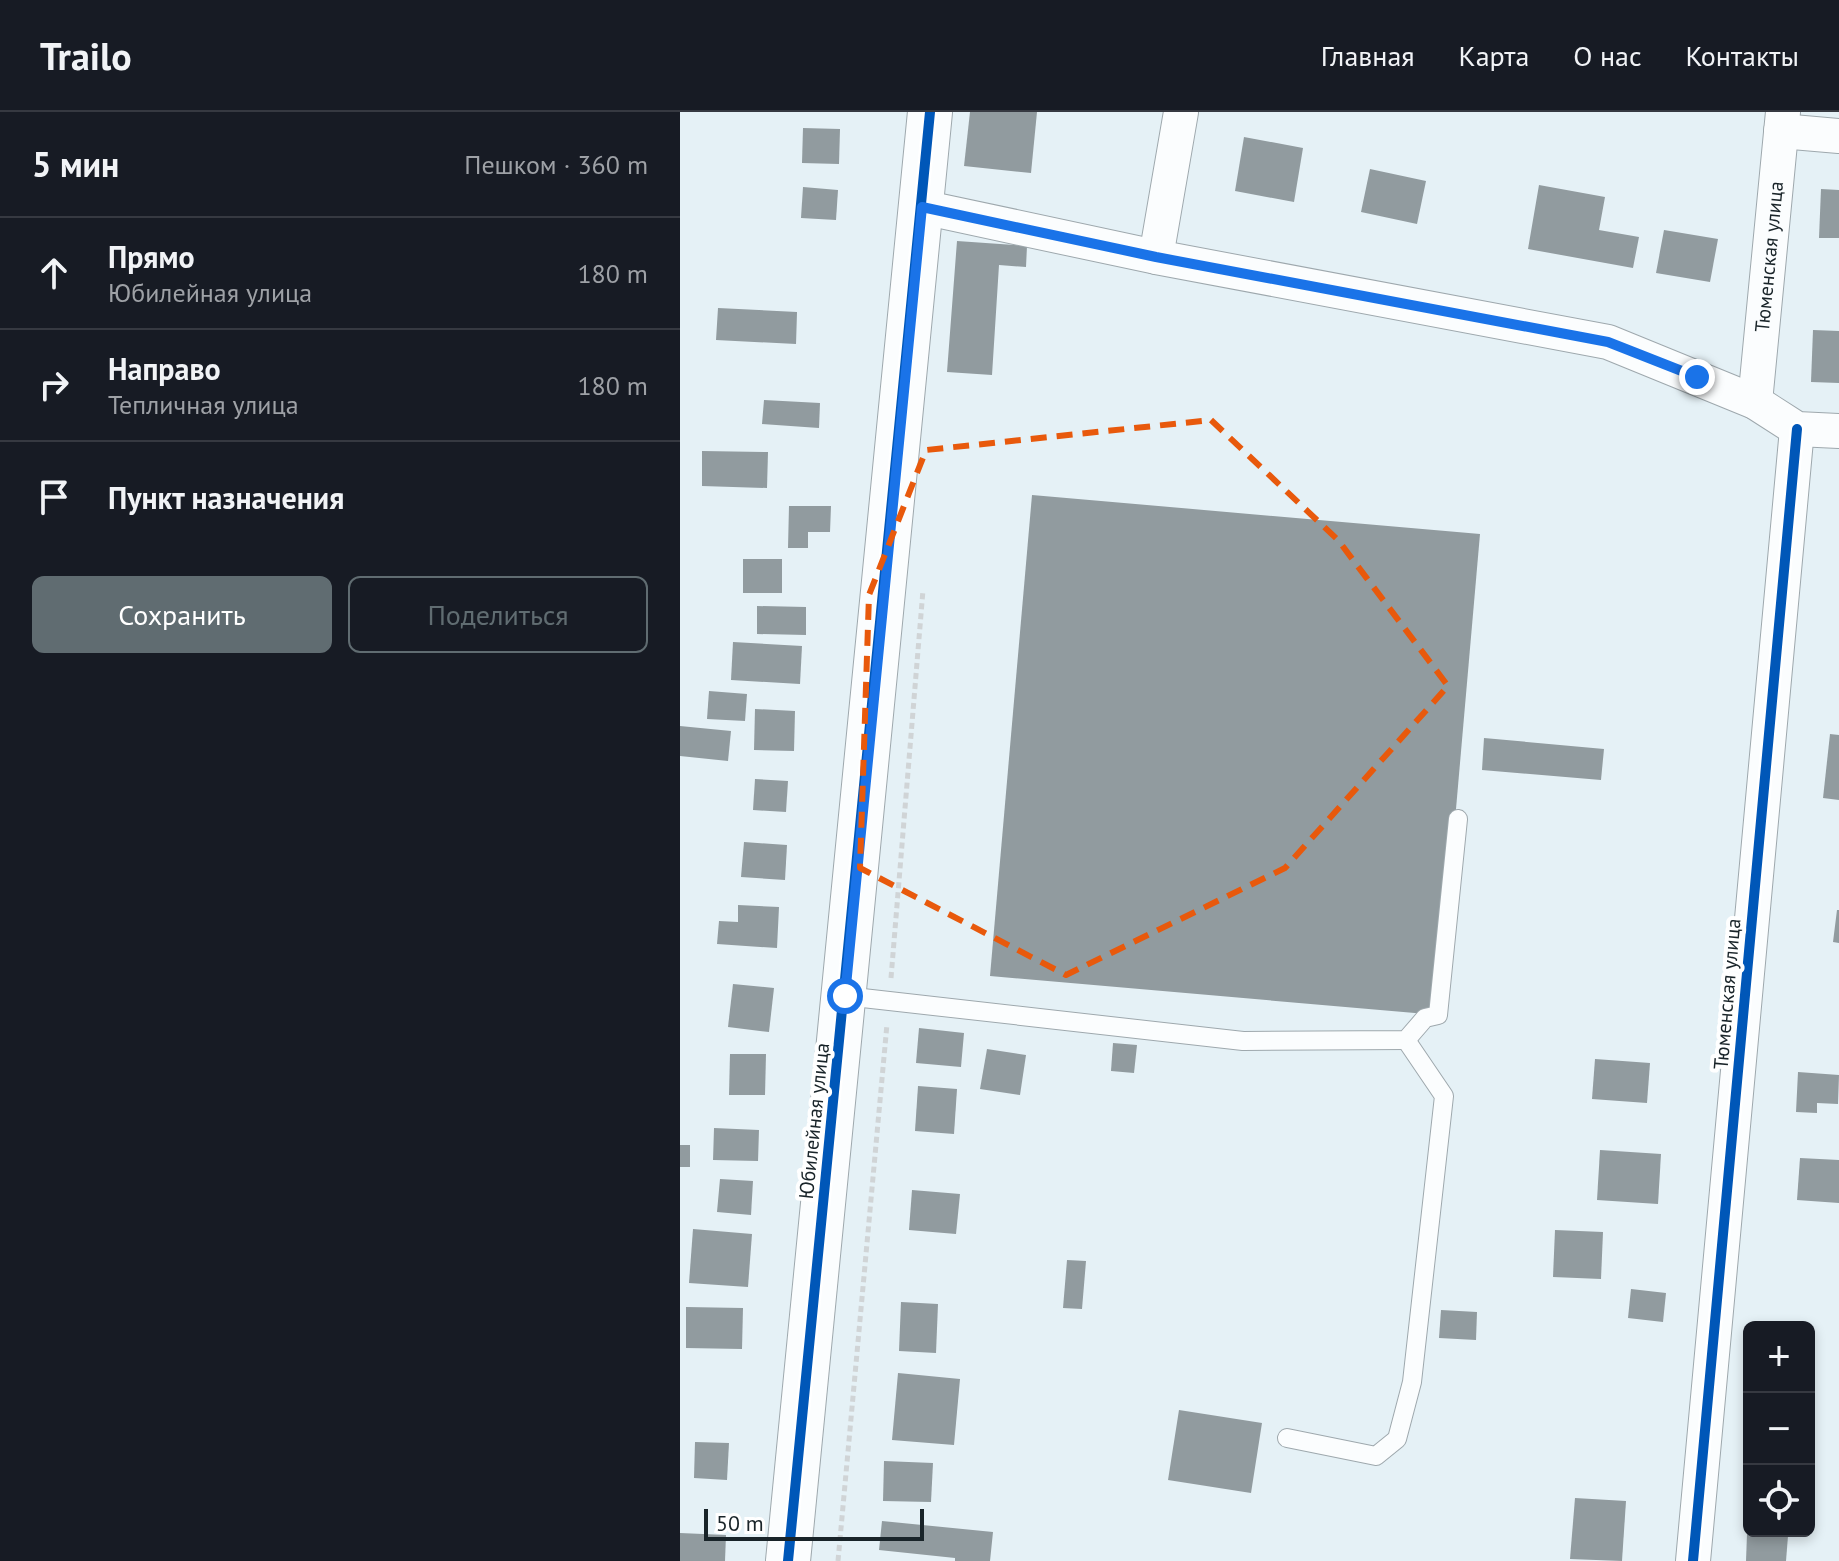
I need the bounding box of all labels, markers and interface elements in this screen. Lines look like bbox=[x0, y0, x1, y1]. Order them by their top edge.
text: Trailo bbox=[40, 31, 132, 80]
text: Главная bbox=[1321, 37, 1415, 74]
text: Карта bbox=[1459, 37, 1529, 74]
text: О нас bbox=[1573, 37, 1642, 74]
text: Контакты bbox=[1686, 37, 1799, 74]
text: 5 мин bbox=[32, 142, 119, 186]
text: Пешком · 360 m bbox=[464, 148, 648, 181]
street label: Тюменская улица bbox=[1749, 180, 1789, 333]
text: Прямо bbox=[108, 237, 195, 276]
icon: ahead bbox=[32, 251, 76, 295]
text: 180 m bbox=[577, 257, 648, 290]
text: Юбилейная улица bbox=[108, 276, 312, 309]
text: Направо bbox=[108, 349, 221, 388]
route end bbox=[1679, 359, 1715, 395]
icon: right bbox=[32, 363, 76, 407]
text: 180 m bbox=[577, 369, 648, 402]
text: Тепличная улица bbox=[108, 388, 299, 421]
icon: arrive bbox=[32, 475, 76, 519]
text: Пункт назначения bbox=[108, 478, 344, 517]
button: Сохранить bbox=[32, 576, 332, 653]
button: Поделиться bbox=[348, 576, 648, 653]
street label: Тюменская улица bbox=[1707, 917, 1747, 1071]
route start bbox=[827, 978, 863, 1014]
street label: Юбилейная улица bbox=[793, 1042, 835, 1200]
map controls bbox=[1743, 1321, 1815, 1537]
button: + bbox=[1743, 1321, 1815, 1393]
button: − bbox=[1743, 1393, 1815, 1465]
button: locate bbox=[1743, 1465, 1815, 1537]
scale bar bbox=[704, 1505, 924, 1541]
text: 50 m bbox=[716, 1509, 764, 1537]

